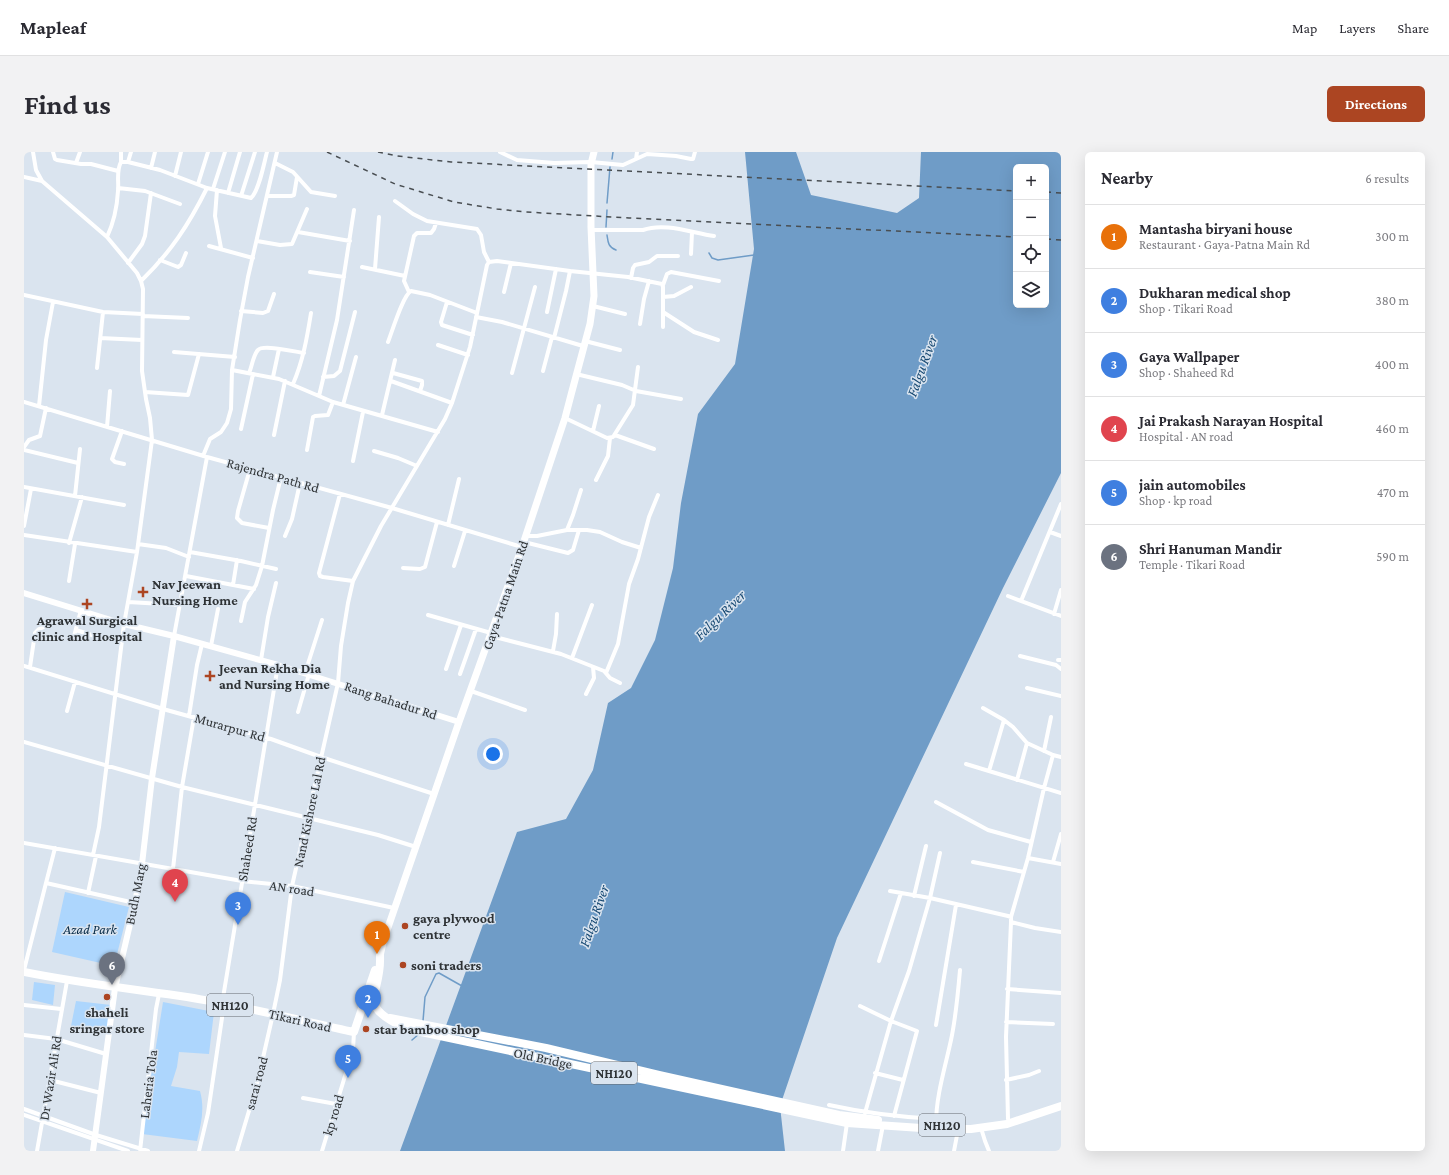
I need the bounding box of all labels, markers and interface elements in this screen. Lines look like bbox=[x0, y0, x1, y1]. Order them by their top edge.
text: Mapleaf bbox=[20, 17, 86, 38]
text: Map bbox=[1292, 20, 1317, 36]
text: Layers bbox=[1339, 20, 1376, 36]
text: Share bbox=[1398, 20, 1429, 36]
button: Directions bbox=[1327, 86, 1425, 122]
text: Find us bbox=[24, 89, 111, 120]
map controls bbox=[1013, 164, 1049, 308]
button: + bbox=[1013, 164, 1049, 200]
text: Nearby bbox=[1101, 169, 1153, 188]
text: 6 results bbox=[1365, 171, 1409, 186]
button: − bbox=[1013, 200, 1049, 236]
text: Mantasha biryani house bbox=[1139, 221, 1292, 237]
text: 1 bbox=[1112, 229, 1116, 244]
text: 300 m bbox=[1375, 229, 1409, 244]
button: locate bbox=[1013, 236, 1049, 272]
text: Restaurant · Gaya-Patna Main Rd bbox=[1139, 237, 1310, 252]
button: layers bbox=[1013, 272, 1049, 308]
text: Dukharan medical shop bbox=[1139, 285, 1291, 301]
text: 2 bbox=[1111, 293, 1117, 308]
text: 380 m bbox=[1376, 293, 1409, 308]
text: Shop · Tikari Road bbox=[1139, 301, 1233, 316]
water label: Falgu River bbox=[904, 332, 942, 399]
text: Gaya Wallpaper bbox=[1139, 349, 1240, 365]
text: 3 bbox=[1111, 357, 1117, 372]
text: 400 m bbox=[1375, 357, 1409, 372]
text: Shop · Shaheed Rd bbox=[1139, 365, 1234, 380]
text: Jai Prakash Narayan Hospital bbox=[1139, 413, 1323, 429]
text: 4 bbox=[1110, 421, 1118, 436]
text: 460 m bbox=[1376, 421, 1409, 436]
text: Hospital · AN road bbox=[1139, 429, 1233, 444]
street label: Rajendra Path Rd bbox=[225, 454, 322, 497]
text: jain automobiles bbox=[1139, 477, 1246, 493]
text: 5 bbox=[1111, 485, 1117, 500]
text: 470 m bbox=[1377, 485, 1409, 500]
text: Shop · kp road bbox=[1139, 493, 1212, 508]
street label: Gaya-Patna Main Rd bbox=[479, 538, 531, 652]
text: Shri Hanuman Mandir bbox=[1139, 541, 1282, 557]
text: 6 bbox=[1110, 549, 1118, 564]
text: 590 m bbox=[1376, 549, 1409, 564]
text: Temple · Tikari Road bbox=[1139, 557, 1245, 572]
place label: Nav Jeewan Nursing Home bbox=[152, 576, 238, 608]
marker: Nav Jeewan Nursing Home bbox=[137, 586, 149, 598]
water label: Falgu River bbox=[691, 586, 750, 644]
marker: Agrawal Surgical clinic and Hospital bbox=[81, 598, 93, 610]
place label: Agrawal Surgical clinic and Hospital bbox=[32, 612, 142, 644]
place label: Jeevan Rekha Dia and Nursing Home bbox=[217, 660, 330, 692]
marker: Jeevan Rekha Dia and Nursing Home bbox=[204, 670, 216, 682]
street label: Rang Bahadur Rd bbox=[343, 677, 440, 723]
street label: Murarpur Rd bbox=[193, 709, 268, 745]
your location bbox=[483, 744, 503, 764]
street label: Nand Kishore Lal Rd bbox=[289, 754, 329, 869]
street label: Shaheed Rd bbox=[234, 815, 260, 883]
street label: Budh Marg bbox=[121, 862, 149, 926]
pin: 4 bbox=[162, 869, 188, 902]
street label: AN road bbox=[268, 877, 316, 900]
water label: Falgu River bbox=[576, 882, 613, 949]
pin: 3 bbox=[225, 892, 251, 925]
place label: gaya plywood centre bbox=[413, 910, 495, 942]
park label: Azad Park bbox=[62, 921, 118, 937]
pin: 1 bbox=[364, 921, 390, 954]
marker: gaya plywood centre bbox=[400, 921, 410, 931]
pin: 6 bbox=[99, 952, 125, 985]
place label: soni traders bbox=[411, 957, 482, 973]
marker: soni traders bbox=[398, 960, 408, 970]
pin: 2 bbox=[355, 985, 381, 1018]
marker: shaheli sringar store bbox=[102, 992, 112, 1002]
road number: NH120 bbox=[207, 994, 253, 1016]
place label: shaheli sringar store bbox=[69, 1004, 145, 1036]
street label: Tikari Road bbox=[267, 1005, 334, 1035]
place label: star bamboo shop bbox=[374, 1021, 480, 1037]
marker: star bamboo shop bbox=[361, 1024, 371, 1034]
street label: Dr Wazir Ali Rd bbox=[35, 1034, 65, 1122]
street label: Old Bridge bbox=[512, 1044, 574, 1072]
pin: 5 bbox=[335, 1045, 361, 1078]
street label: Laheria Tola bbox=[136, 1048, 160, 1119]
street label: sarai road bbox=[241, 1054, 271, 1112]
road number: NH120 bbox=[591, 1062, 637, 1084]
street label: kp road bbox=[319, 1092, 347, 1137]
road number: NH120 bbox=[919, 1114, 965, 1136]

